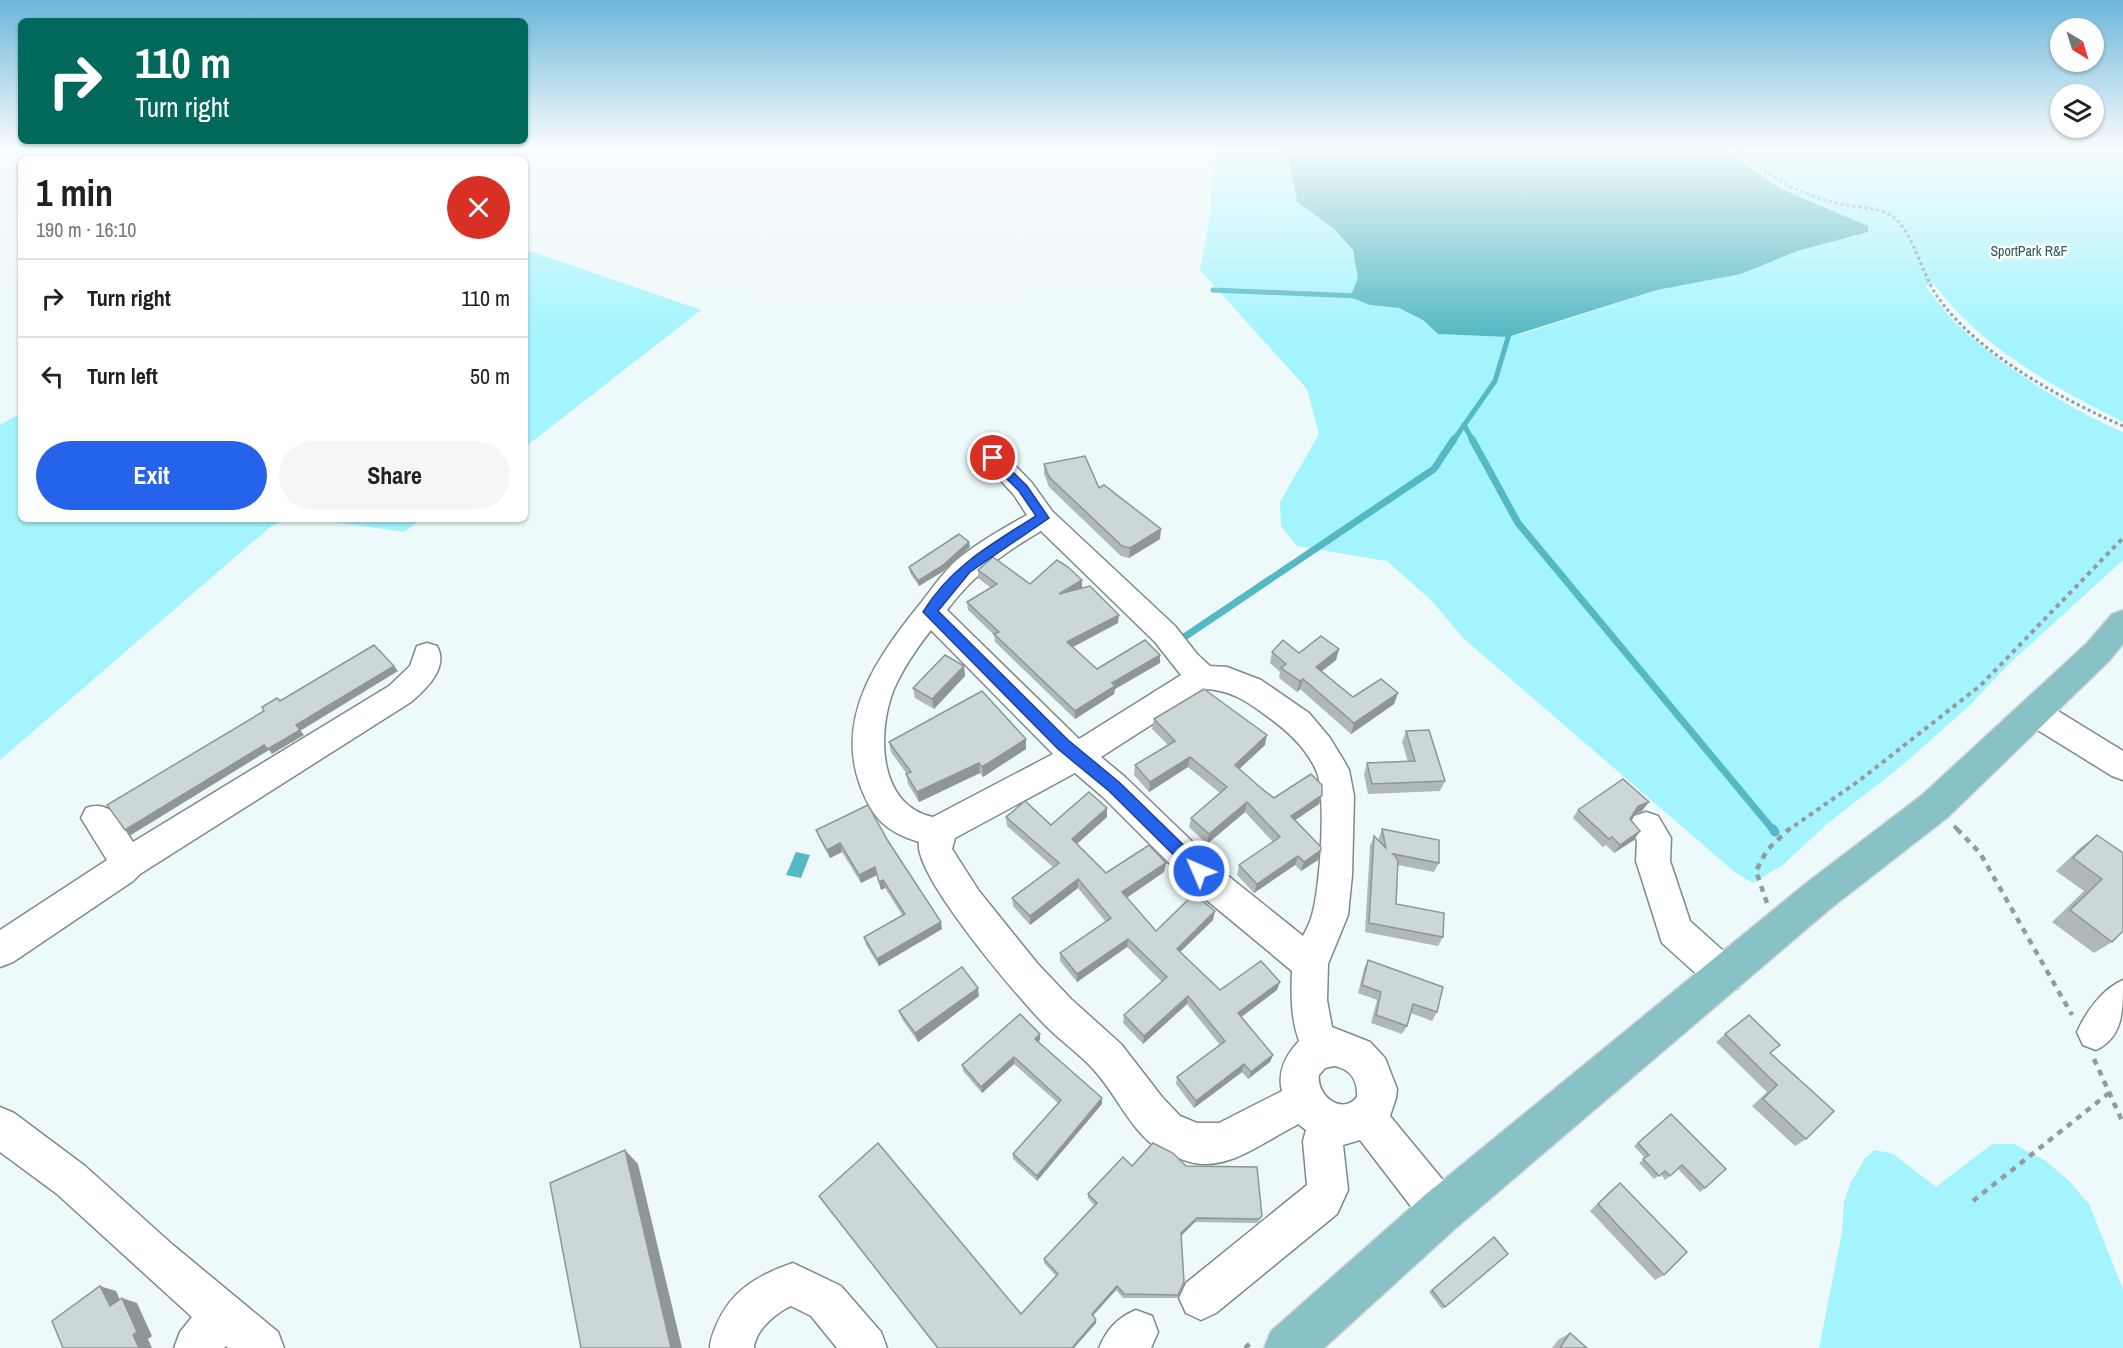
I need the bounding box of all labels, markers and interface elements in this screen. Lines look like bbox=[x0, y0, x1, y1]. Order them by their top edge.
north arrow bbox=[2050, 18, 2104, 72]
map controls bbox=[2050, 18, 2104, 138]
text: 110 m bbox=[135, 35, 231, 91]
icon: right bbox=[36, 42, 114, 120]
button: layers bbox=[2050, 84, 2104, 138]
text: Turn right bbox=[135, 89, 229, 125]
text: 1 min bbox=[36, 169, 113, 217]
button: close bbox=[447, 176, 510, 239]
text: 190 m · 16:10 bbox=[36, 216, 136, 243]
park label: SportPark R&F bbox=[1990, 242, 2068, 260]
icon: right bbox=[36, 282, 69, 315]
text: Turn right bbox=[87, 283, 171, 313]
text: 110 m bbox=[461, 283, 510, 313]
icon: left bbox=[36, 360, 69, 393]
text: Turn left bbox=[87, 361, 158, 391]
text: 50 m bbox=[470, 361, 510, 391]
pin bbox=[967, 432, 1018, 483]
button: Exit bbox=[36, 441, 267, 510]
button: Share bbox=[279, 441, 510, 510]
icon: arrive bbox=[976, 441, 1009, 474]
position arrow bbox=[1167, 839, 1231, 903]

